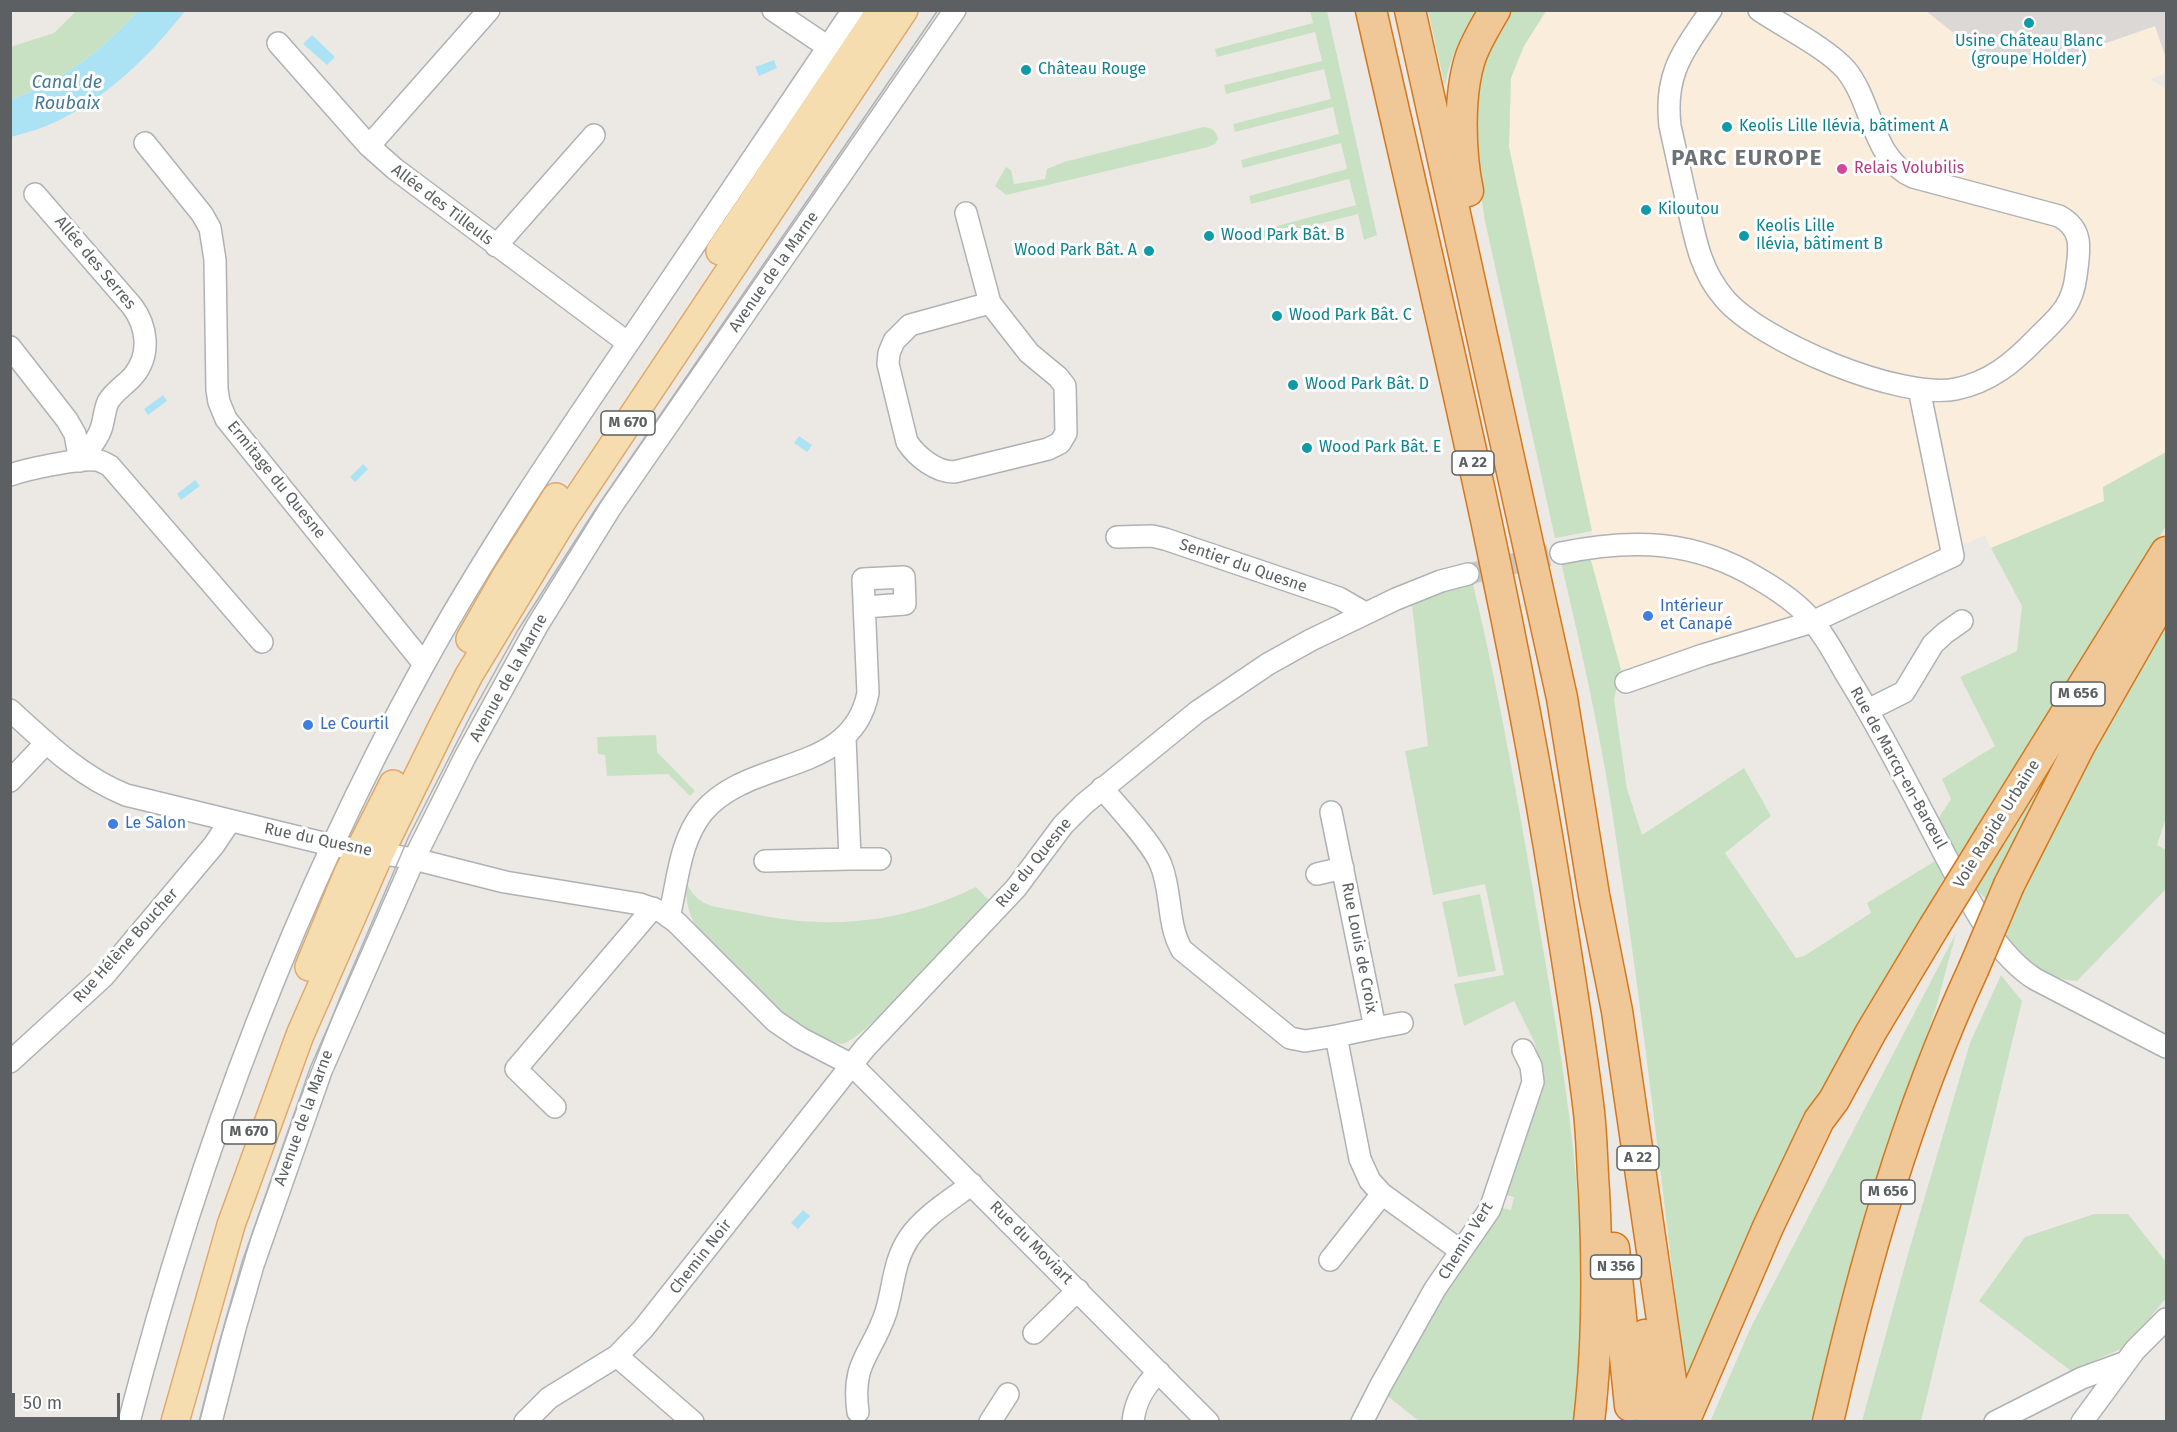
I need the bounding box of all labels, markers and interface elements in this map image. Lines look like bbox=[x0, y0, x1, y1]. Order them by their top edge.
marker: Usine Château Blanc (groupe Holder) bbox=[2022, 16, 2036, 30]
place label: Usine Château Blanc (groupe Holder) bbox=[1955, 32, 2103, 70]
place label: Château Rouge bbox=[1038, 60, 1146, 80]
marker: Château Rouge bbox=[1019, 63, 1033, 77]
water label: Canal de Roubaix bbox=[32, 72, 102, 115]
place label: Keolis Lille Ilévia, bâtiment A bbox=[1739, 117, 1948, 137]
marker: Keolis Lille Ilévia, bâtiment A bbox=[1720, 120, 1734, 134]
district label: PARC EUROPE bbox=[1671, 146, 1823, 172]
place label: Relais Volubilis bbox=[1854, 159, 1964, 179]
street label: Allée des Tilleuls bbox=[387, 160, 497, 250]
marker: Relais Volubilis bbox=[1835, 162, 1849, 176]
place label: Kiloutou bbox=[1658, 200, 1719, 220]
marker: Kiloutou bbox=[1639, 203, 1653, 217]
street label: Avenue de la Marne bbox=[725, 208, 823, 336]
street label: Allée des Serres bbox=[50, 213, 140, 313]
place label: Keolis Lille Ilévia, bâtiment B bbox=[1756, 217, 1883, 255]
place label: Wood Park Bât. B bbox=[1221, 226, 1344, 246]
marker: Wood Park Bât. B bbox=[1202, 229, 1216, 243]
marker: Keolis Lille Ilévia, bâtiment B bbox=[1737, 229, 1751, 243]
place label: Wood Park Bât. A bbox=[1014, 241, 1137, 261]
marker: Wood Park Bât. A bbox=[1142, 244, 1156, 258]
place label: Wood Park Bât. C bbox=[1289, 306, 1412, 326]
marker: Wood Park Bât. C bbox=[1270, 309, 1284, 323]
place label: Wood Park Bât. D bbox=[1305, 375, 1429, 395]
marker: Wood Park Bât. D bbox=[1286, 378, 1300, 392]
road number: M 670 bbox=[601, 411, 655, 435]
street label: Ermitage du Quesne bbox=[223, 417, 329, 543]
place label: Wood Park Bât. E bbox=[1319, 438, 1441, 458]
marker: Wood Park Bât. E bbox=[1300, 441, 1314, 455]
road number: A 22 bbox=[1452, 451, 1494, 475]
street label: Sentier du Quesne bbox=[1177, 535, 1309, 597]
place label: Intérieur et Canapé bbox=[1660, 597, 1733, 635]
marker: Intérieur et Canapé bbox=[1641, 609, 1655, 623]
street label: Avenue de la Marne bbox=[466, 611, 552, 745]
road number: M 656 bbox=[2051, 682, 2105, 706]
street label: Rue de Marcq-en-Barœul bbox=[1845, 684, 1951, 852]
place label: Le Courtil bbox=[320, 715, 389, 735]
marker: Le Courtil bbox=[301, 718, 315, 732]
street label: Voie Rapide Urbaine bbox=[1950, 756, 2044, 892]
place label: Le Salon bbox=[125, 814, 186, 834]
street label: Rue du Quesne bbox=[992, 814, 1076, 912]
marker: Le Salon bbox=[106, 817, 120, 831]
street label: Rue du Quesne bbox=[262, 819, 374, 861]
street label: Rue Louis de Croix bbox=[1337, 881, 1381, 1015]
street label: Rue Hélène Boucher bbox=[70, 885, 182, 1007]
street label: Avenue de la Marne bbox=[271, 1048, 337, 1188]
road number: M 670 bbox=[222, 1120, 276, 1144]
road number: A 22 bbox=[1617, 1146, 1659, 1170]
road number: M 656 bbox=[1861, 1180, 1915, 1204]
street label: Rue du Moviart bbox=[985, 1197, 1077, 1289]
street label: Chemin Vert bbox=[1435, 1199, 1497, 1283]
street label: Chemin Noir bbox=[666, 1216, 736, 1298]
road number: N 356 bbox=[1590, 1255, 1642, 1279]
scale bar bbox=[15, 1381, 123, 1419]
text: 50 m bbox=[23, 1392, 62, 1414]

